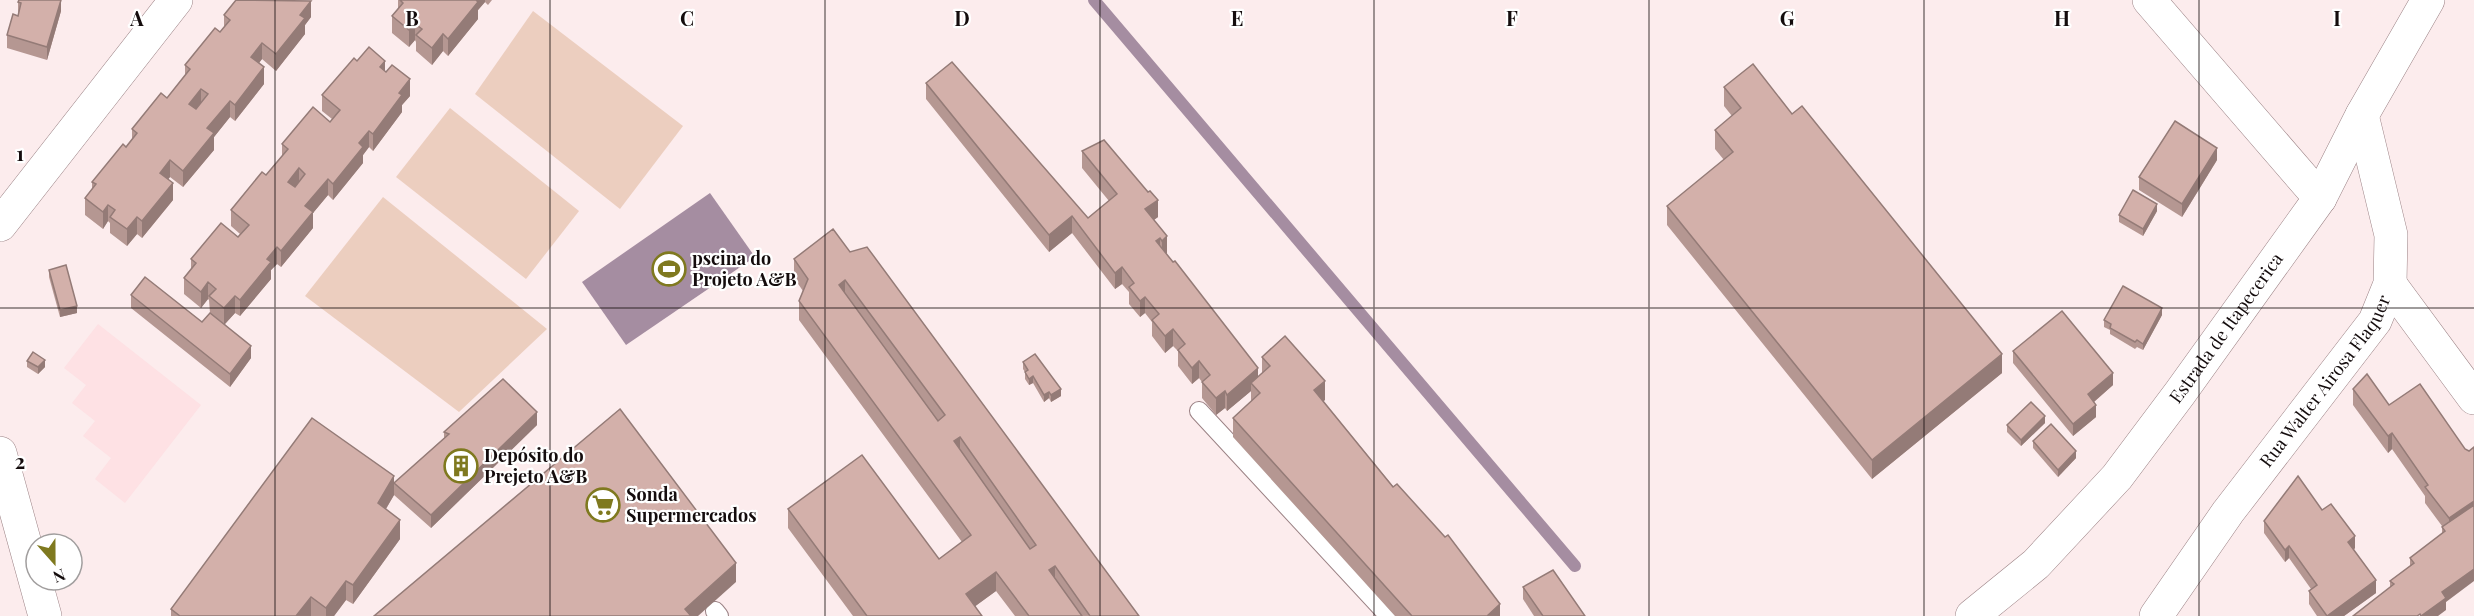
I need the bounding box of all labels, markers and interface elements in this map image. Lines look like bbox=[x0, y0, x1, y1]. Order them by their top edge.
text: A bbox=[129, 4, 144, 31]
text: B bbox=[405, 4, 419, 31]
text: C bbox=[680, 4, 694, 31]
text: D bbox=[954, 4, 970, 31]
text: E bbox=[1231, 4, 1243, 31]
text: F bbox=[1506, 4, 1518, 31]
text: G bbox=[1780, 4, 1795, 31]
text: H bbox=[2054, 4, 2070, 31]
text: I bbox=[2333, 4, 2341, 31]
text: 1 bbox=[16, 139, 24, 166]
place label: pscina do Projeto A&B bbox=[692, 246, 796, 291]
street label: Estrada de Itapecerica bbox=[2163, 248, 2288, 408]
sports icon: pscina do Projeto A&B bbox=[651, 251, 687, 287]
street label: Rua Walter Airosa Flaquer bbox=[2254, 291, 2395, 472]
place label: Depósito do Prejeto A&B bbox=[484, 443, 587, 488]
text: 2 bbox=[15, 447, 25, 474]
building icon: Depósito do Prejeto A&B bbox=[443, 448, 479, 484]
place label: Sonda Supermercados bbox=[626, 482, 757, 527]
supermarket icon: Sonda Supermercados bbox=[585, 487, 621, 523]
north arrow bbox=[24, 532, 84, 592]
text: N bbox=[50, 565, 69, 589]

